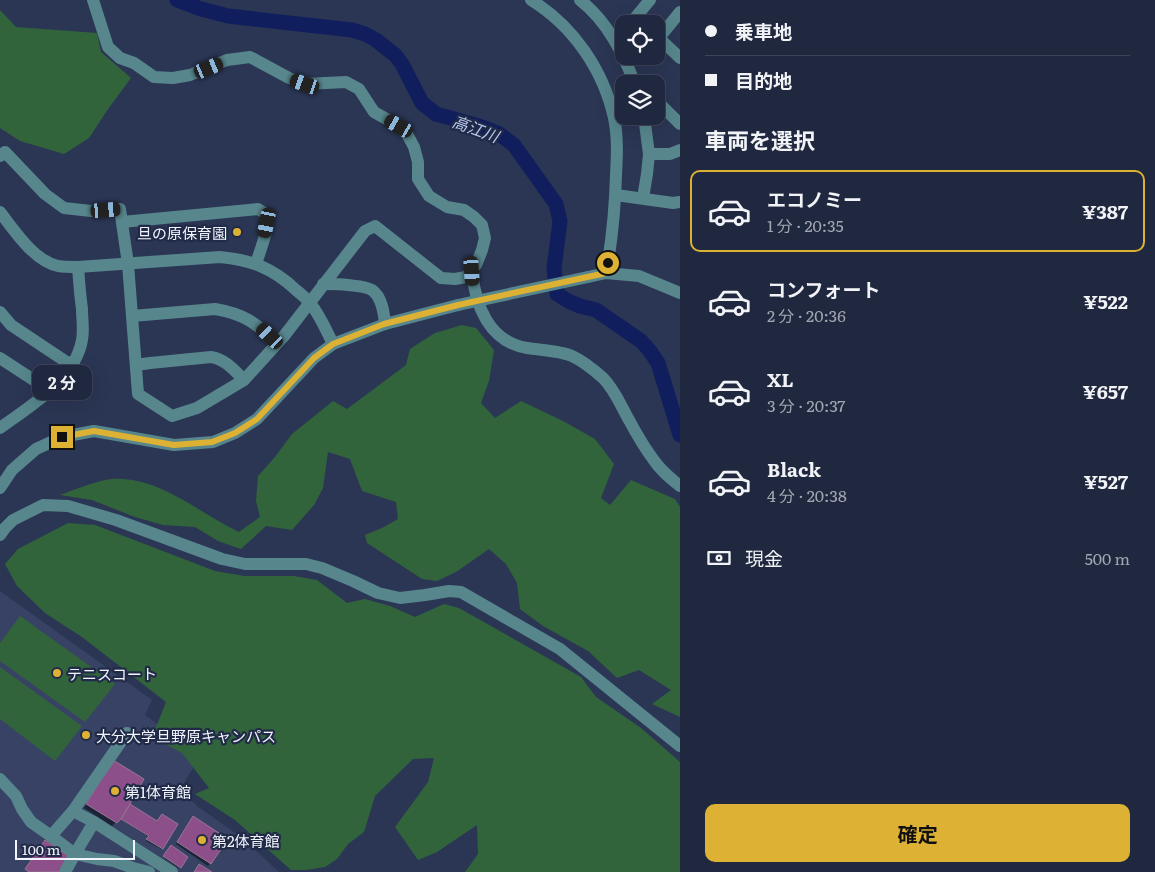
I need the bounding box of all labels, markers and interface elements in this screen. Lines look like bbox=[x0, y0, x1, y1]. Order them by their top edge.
map controls bbox=[615, 15, 665, 125]
button: locate bbox=[615, 15, 665, 65]
text: 乗車地 bbox=[735, 17, 792, 45]
car bbox=[192, 55, 225, 81]
text: 目的地 bbox=[735, 66, 792, 94]
car bbox=[288, 72, 321, 96]
button: layers bbox=[615, 75, 665, 125]
water label: 高江川 bbox=[449, 109, 505, 148]
car bbox=[382, 112, 415, 140]
text: 車両を選択 bbox=[705, 123, 815, 156]
text: エコノミー bbox=[767, 185, 862, 213]
icon: car bbox=[707, 189, 752, 234]
text: ¥387 bbox=[1082, 197, 1128, 225]
car bbox=[90, 201, 121, 219]
car bbox=[256, 207, 277, 239]
text: 1 分 · 20:35 bbox=[767, 213, 844, 237]
place label: 旦の原保育園 bbox=[137, 221, 227, 244]
marker: 旦の原保育園 bbox=[231, 226, 243, 238]
route start bbox=[597, 252, 619, 274]
car bbox=[463, 256, 480, 286]
text: コンフォート bbox=[767, 275, 880, 303]
icon: car bbox=[707, 279, 752, 324]
text: ¥522 bbox=[1083, 287, 1128, 315]
text: 2 分 · 20:36 bbox=[767, 303, 846, 327]
car bbox=[253, 320, 286, 352]
callout: 2 分 bbox=[32, 364, 92, 400]
text: XL bbox=[767, 365, 794, 393]
icon: car bbox=[707, 369, 752, 414]
text: 2 分 bbox=[48, 370, 76, 394]
text: ¥657 bbox=[1083, 377, 1128, 405]
text: 3 分 · 20:37 bbox=[767, 393, 845, 417]
route end bbox=[51, 426, 73, 448]
text: Black bbox=[767, 455, 821, 483]
icon: car bbox=[707, 459, 752, 504]
text: ¥527 bbox=[1083, 467, 1128, 495]
text: 4 分 · 20:38 bbox=[767, 483, 847, 507]
icon: cash bbox=[705, 544, 733, 572]
text: 現金 bbox=[745, 544, 783, 572]
text: 500 m bbox=[1085, 546, 1130, 570]
place label: テニスコート bbox=[67, 662, 157, 685]
marker: テニスコート bbox=[51, 667, 63, 679]
place label: 大分大学旦野原キャンパス bbox=[96, 724, 276, 747]
marker: 大分大学旦野原キャンパス bbox=[80, 729, 92, 741]
place label: 第1体育館 bbox=[125, 780, 191, 803]
marker: 第1体育館 bbox=[109, 785, 121, 797]
button: 確定 bbox=[705, 804, 1130, 862]
place label: 第2体育館 bbox=[212, 829, 280, 852]
marker: 第2体育館 bbox=[196, 834, 208, 846]
scale bar bbox=[15, 837, 135, 860]
text: 100 m bbox=[22, 839, 60, 859]

